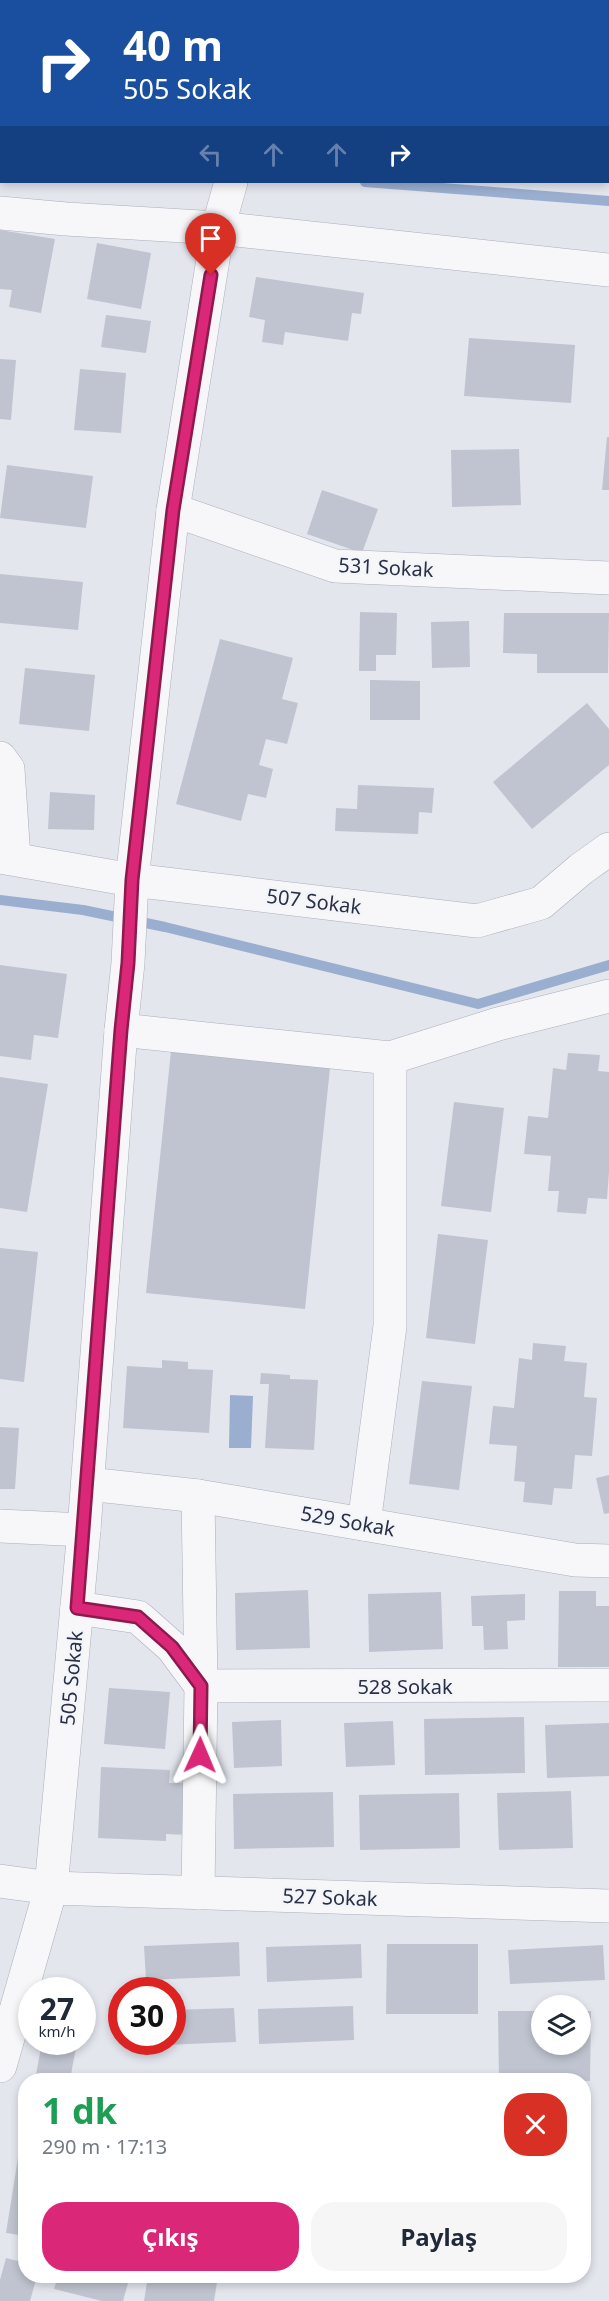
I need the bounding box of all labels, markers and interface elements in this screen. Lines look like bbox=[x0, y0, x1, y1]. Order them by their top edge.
text: 40 m bbox=[123, 16, 223, 73]
icon: right bbox=[24, 24, 102, 102]
text: 505 Sokak bbox=[123, 70, 252, 107]
icon: left bbox=[194, 138, 227, 171]
icon: ahead bbox=[257, 138, 290, 171]
icon: ahead bbox=[320, 138, 353, 171]
icon: right bbox=[383, 138, 416, 171]
pin bbox=[185, 213, 236, 275]
icon: arrive bbox=[194, 222, 227, 255]
street label: 531 Sokak bbox=[338, 551, 435, 583]
street label: 507 Sokak bbox=[265, 882, 363, 920]
street label: 529 Sokak bbox=[299, 1499, 398, 1543]
street label: 505 Sokak bbox=[53, 1629, 89, 1727]
street label: 528 Sokak bbox=[357, 1673, 453, 1700]
position arrow bbox=[168, 1723, 232, 1787]
street label: 527 Sokak bbox=[282, 1882, 378, 1912]
speed limit sign: 30 bbox=[108, 1977, 186, 2055]
text: 27 bbox=[40, 1988, 74, 2029]
map controls bbox=[531, 1995, 591, 2055]
button: layers bbox=[531, 1995, 591, 2055]
text: km/h bbox=[39, 2021, 75, 2041]
text: 1 dk bbox=[42, 2086, 117, 2135]
button: close bbox=[504, 2093, 567, 2156]
text: 290 m · 17:13 bbox=[42, 2133, 167, 2160]
button: Çıkış bbox=[42, 2202, 299, 2271]
button: Paylaş bbox=[311, 2202, 567, 2271]

